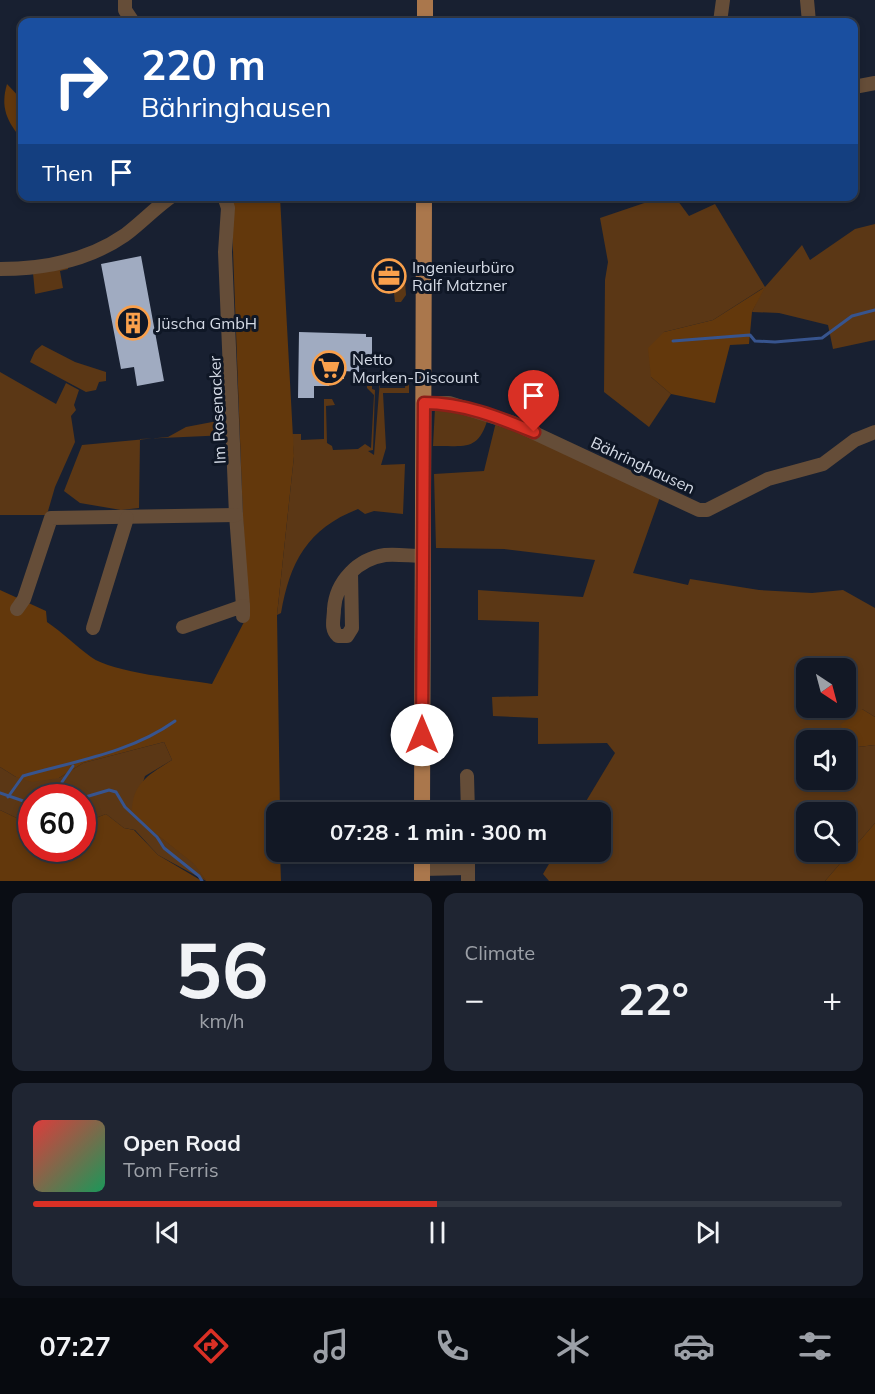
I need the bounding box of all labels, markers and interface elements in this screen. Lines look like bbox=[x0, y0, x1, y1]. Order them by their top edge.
text: 220 m bbox=[141, 38, 266, 91]
icon: right bbox=[42, 42, 120, 120]
text: Bähringhausen bbox=[141, 90, 331, 124]
icon: arrive bbox=[105, 156, 138, 189]
text: Then bbox=[42, 159, 93, 187]
place label: Ingenieurbüro Ralf Matzner bbox=[412, 257, 514, 295]
office icon: Ingenieurbüro Ralf Matzner bbox=[371, 258, 407, 294]
building icon: Jüscha GmbH bbox=[115, 305, 151, 341]
place label: Jüscha GmbH bbox=[156, 313, 257, 333]
place label: Netto Marken-Discount bbox=[352, 349, 479, 387]
supermarket icon: Netto Marken-Discount bbox=[311, 350, 347, 386]
street label: Im Rosenacker bbox=[204, 355, 230, 465]
pin bbox=[508, 370, 559, 432]
icon: arrive bbox=[517, 379, 550, 412]
street label: Bähringhausen bbox=[588, 432, 698, 498]
north arrow bbox=[796, 658, 856, 718]
map controls bbox=[796, 658, 856, 862]
position arrow bbox=[390, 703, 454, 767]
button: sound bbox=[796, 730, 856, 790]
speed limit sign: 60 bbox=[18, 784, 96, 862]
button: search bbox=[796, 802, 856, 862]
text: 07:28 · 1 min · 300 m bbox=[330, 818, 547, 846]
text: 56 bbox=[175, 920, 269, 1018]
text: Climate bbox=[465, 940, 535, 965]
text: 22° bbox=[618, 970, 689, 1026]
text: − bbox=[465, 978, 484, 1019]
text: + bbox=[822, 978, 842, 1019]
text: km/h bbox=[199, 1008, 244, 1033]
text: Open Road bbox=[123, 1129, 241, 1157]
text: Tom Ferris bbox=[123, 1157, 219, 1182]
icon: previous bbox=[151, 1216, 184, 1249]
icon: pause bbox=[421, 1216, 454, 1249]
icon: next bbox=[691, 1216, 724, 1249]
icon: directions bbox=[190, 1325, 232, 1367]
icon: music bbox=[310, 1325, 352, 1367]
icon: phone bbox=[431, 1325, 473, 1367]
icon: climate bbox=[552, 1325, 594, 1367]
icon: car bbox=[673, 1325, 715, 1367]
icon: filters bbox=[794, 1325, 836, 1367]
text: 07:27 bbox=[39, 1329, 111, 1363]

